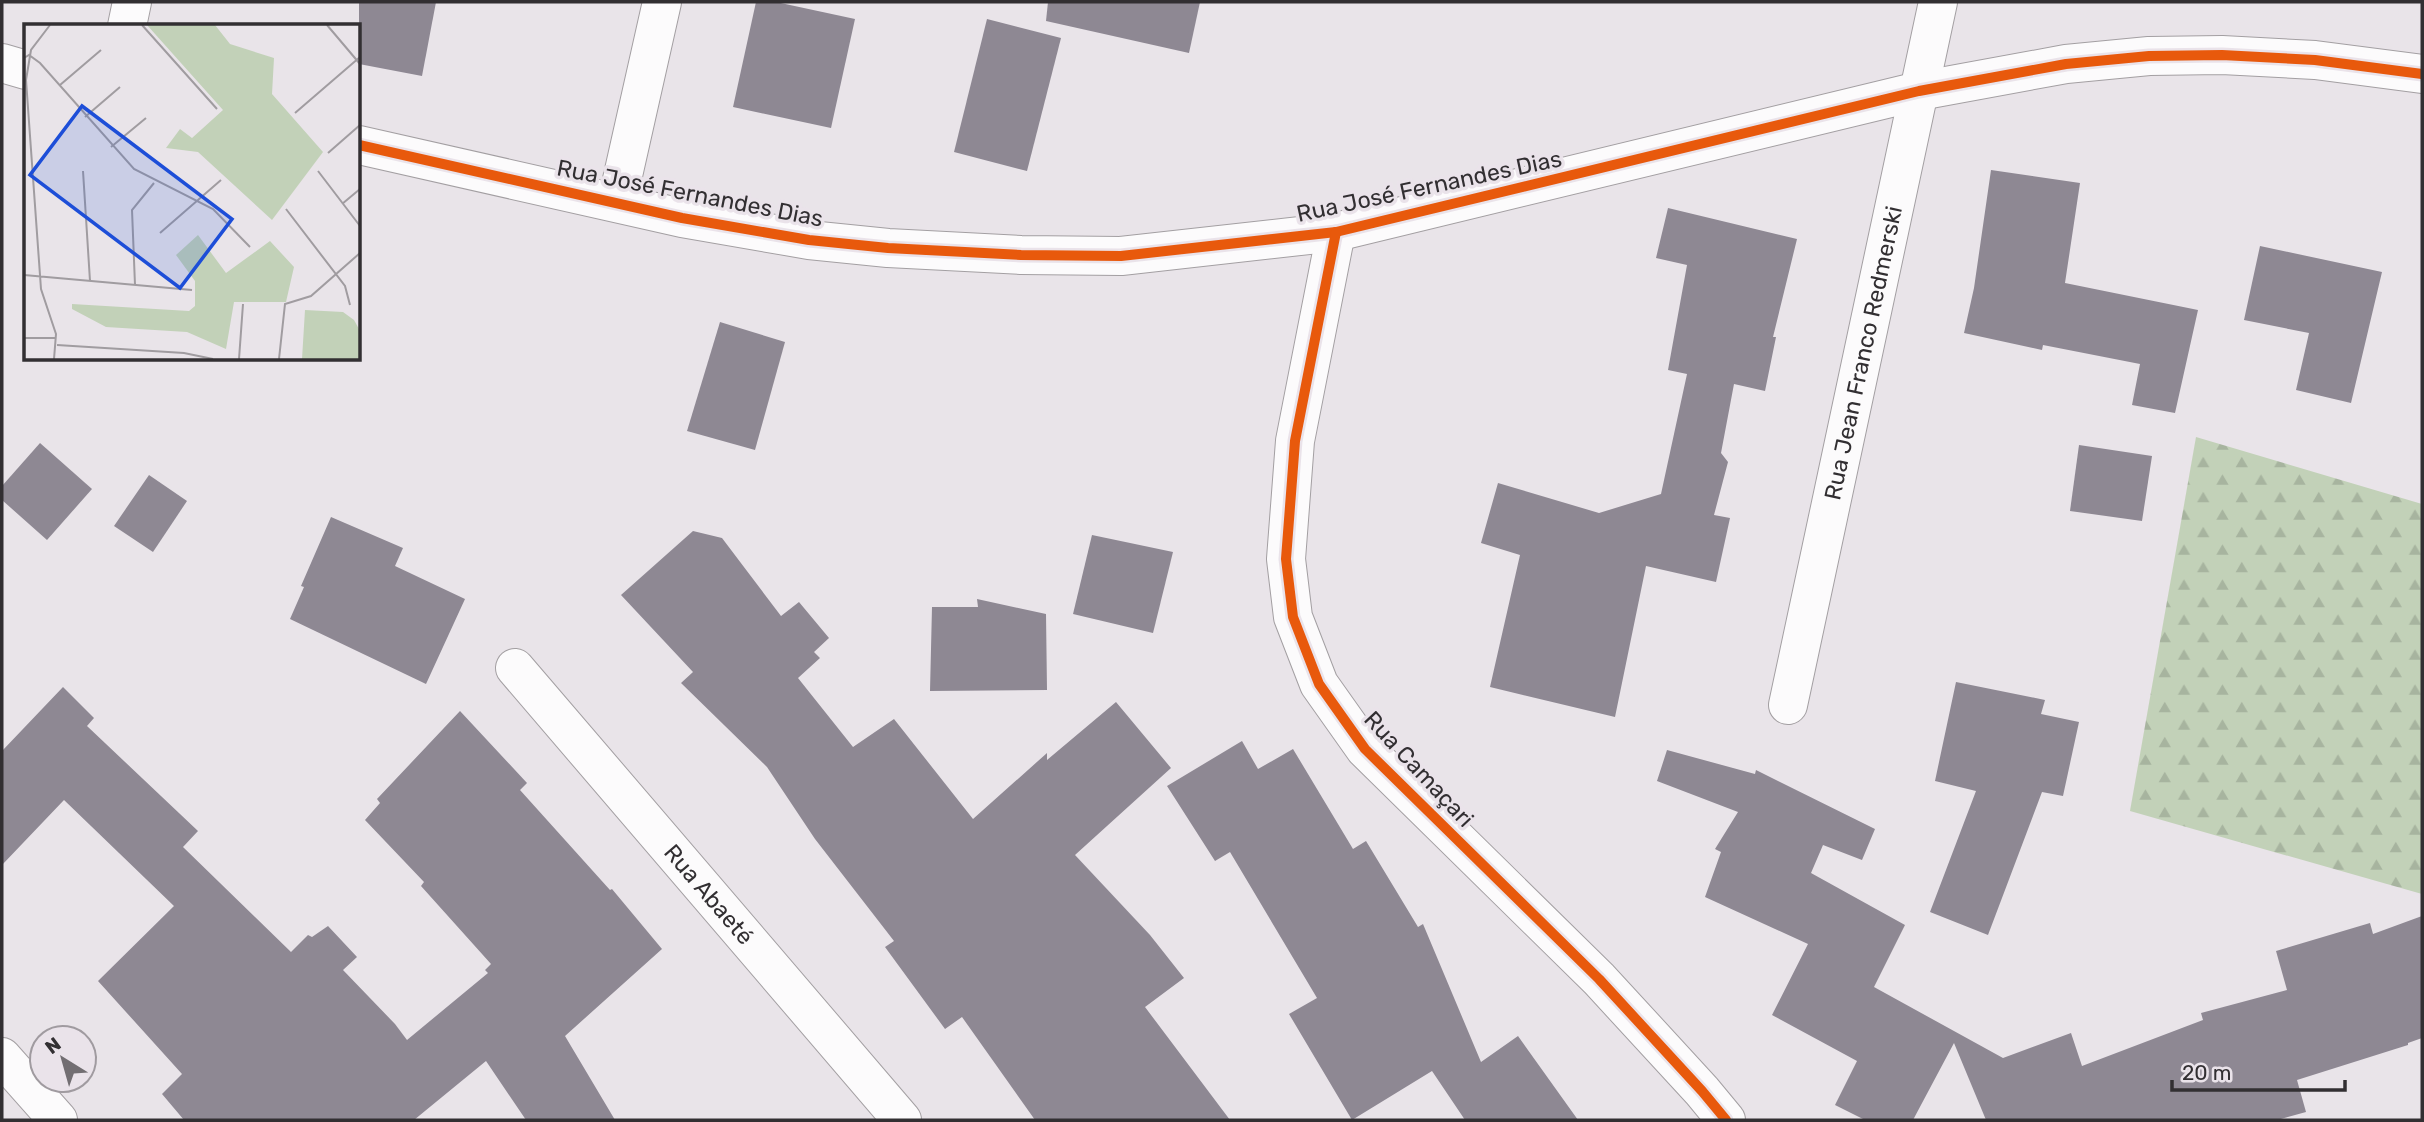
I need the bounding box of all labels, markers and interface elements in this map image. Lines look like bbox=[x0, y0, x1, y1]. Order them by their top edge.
inset map bbox=[24, 24, 360, 360]
street label: Rua José Fernandes Dias bbox=[1294, 144, 1564, 228]
street label: Rua José Fernandes Dias bbox=[555, 153, 825, 233]
street label: Rua Jean Franco Redmerski bbox=[1818, 203, 1908, 502]
street label: Rua Camaçari bbox=[1358, 705, 1480, 833]
street label: Rua Abaeté bbox=[658, 838, 760, 950]
north arrow bbox=[28, 1024, 98, 1094]
text: N bbox=[41, 1033, 65, 1059]
scale bar bbox=[2172, 1048, 2345, 1092]
text: 20 m bbox=[2182, 1060, 2231, 1085]

